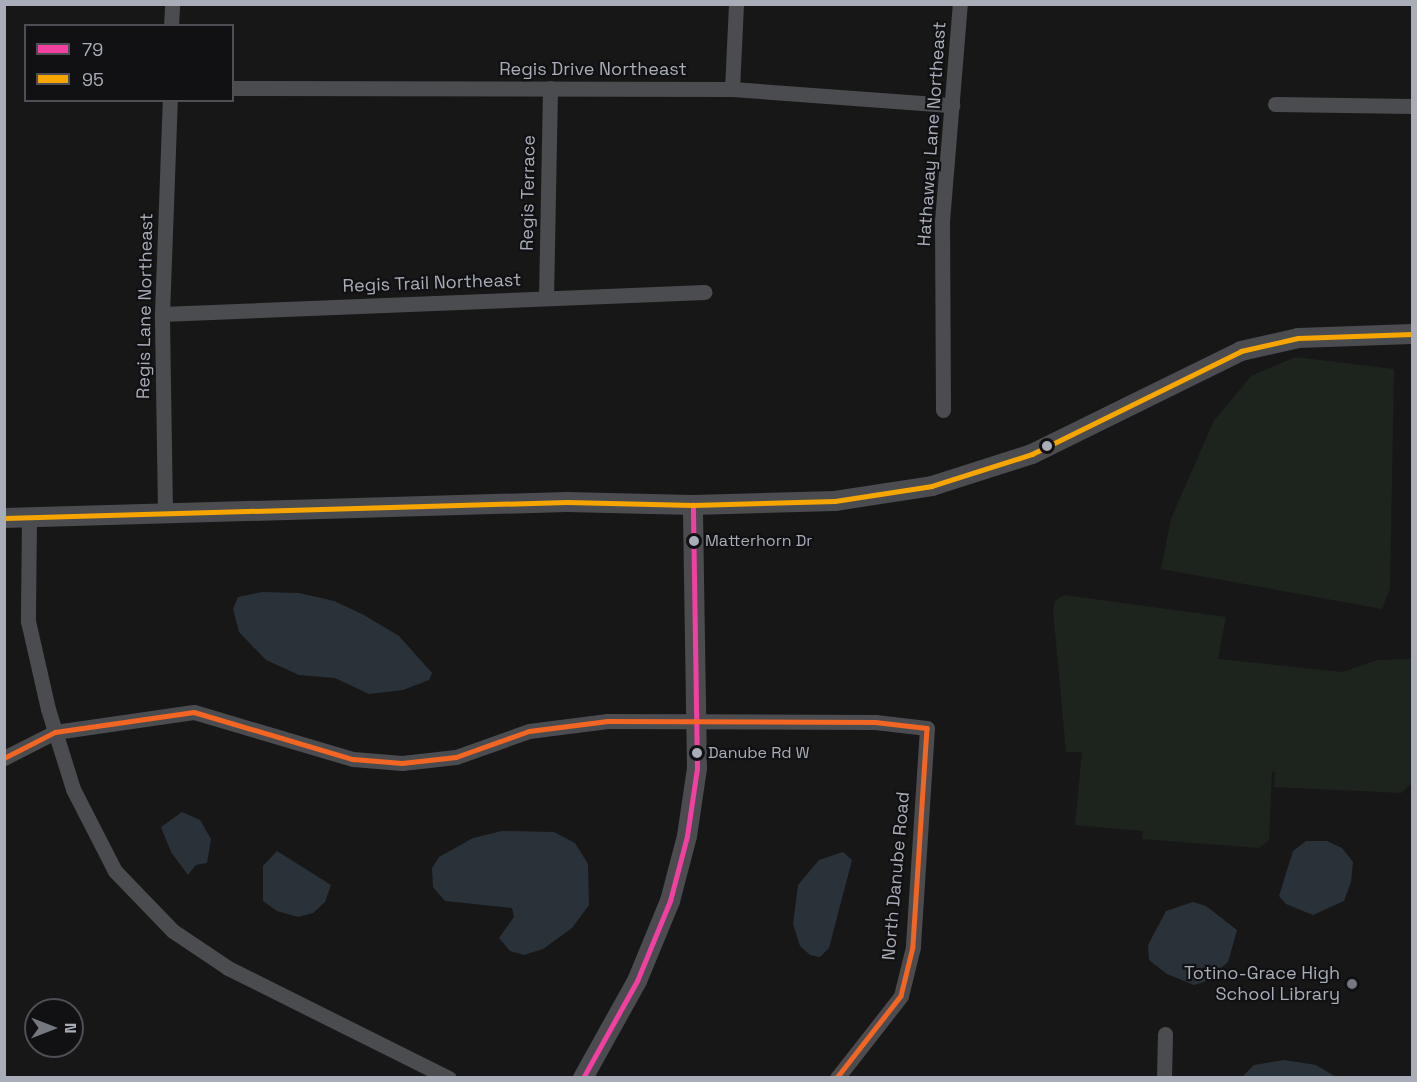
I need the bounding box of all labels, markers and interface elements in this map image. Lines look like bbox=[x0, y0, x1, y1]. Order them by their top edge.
street label: Hathaway Lane Northeast bbox=[913, 21, 951, 247]
legend bbox=[24, 24, 234, 102]
text: 79 bbox=[82, 38, 103, 61]
street label: Regis Drive Northeast bbox=[499, 58, 687, 80]
text: 95 bbox=[82, 68, 104, 91]
street label: Regis Terrace bbox=[516, 135, 540, 251]
street label: Regis Lane Northeast bbox=[133, 213, 157, 399]
street label: Regis Trail Northeast bbox=[342, 269, 522, 297]
unlabelled marker bbox=[1041, 440, 1053, 452]
place label: Matterhorn Dr bbox=[705, 531, 812, 551]
marker: Matterhorn Dr bbox=[688, 535, 700, 547]
place label: Danube Rd W bbox=[708, 743, 810, 763]
marker: Danube Rd W bbox=[691, 747, 703, 759]
street label: North Danube Road bbox=[878, 791, 914, 961]
place label: Totino-Grace High School Library bbox=[1184, 963, 1340, 1006]
marker: Totino-Grace High School Library bbox=[1345, 977, 1359, 991]
north arrow bbox=[24, 998, 84, 1058]
text: N bbox=[60, 1023, 81, 1033]

